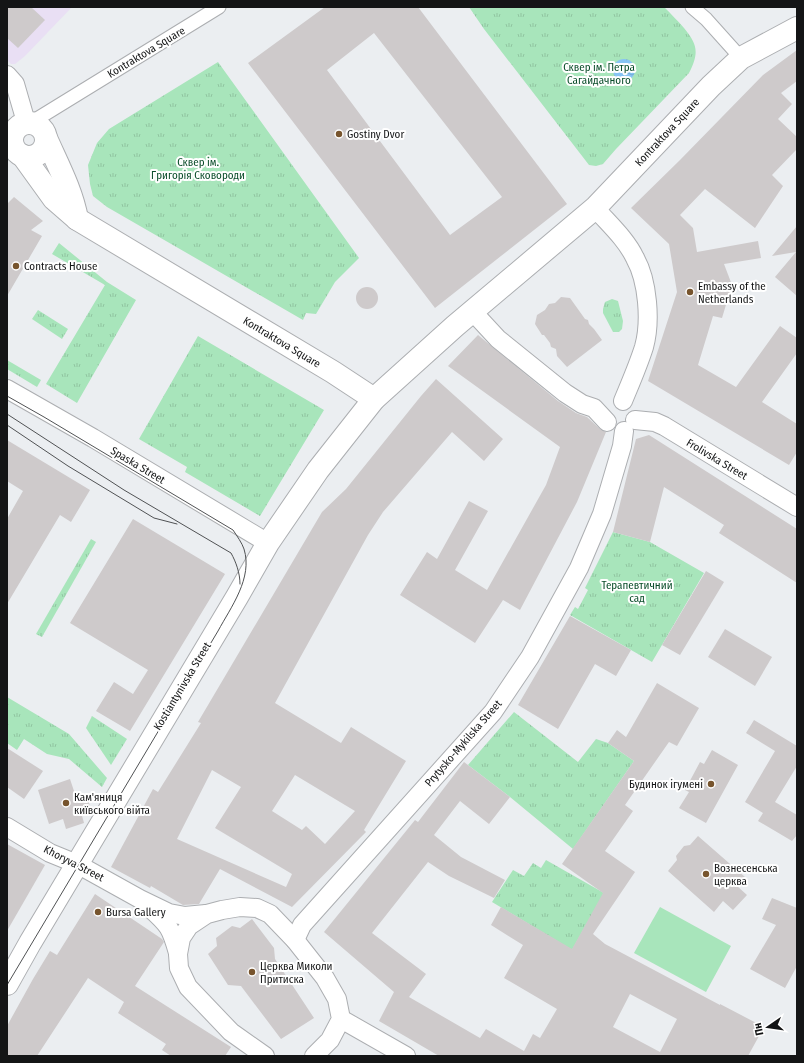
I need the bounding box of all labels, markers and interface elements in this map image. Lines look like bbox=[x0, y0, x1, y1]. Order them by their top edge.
street label: Kontraktova Square bbox=[105, 24, 187, 81]
park label: Сквер ім. Петра Сагайдачного bbox=[563, 61, 635, 87]
street label: Kontraktova Square bbox=[633, 96, 702, 169]
place label: Gostiny Dvor bbox=[347, 128, 404, 141]
marker: Gostiny Dvor bbox=[334, 129, 344, 139]
park label: Сквер ім. Григорія Сковороди bbox=[151, 156, 245, 182]
place label: Contracts House bbox=[24, 260, 97, 273]
marker: Contracts House bbox=[11, 261, 21, 271]
place label: Embassy of the Netherlands bbox=[698, 280, 766, 306]
marker: Embassy of the Netherlands bbox=[685, 287, 695, 297]
street label: Kontraktova Square bbox=[241, 314, 323, 371]
street label: Frolivska Street bbox=[684, 436, 750, 483]
street label: Spaska Street bbox=[108, 444, 168, 487]
park label: Терапевтичний сад bbox=[601, 579, 673, 605]
street label: Kostiantynivska Street bbox=[151, 640, 214, 733]
street label: Prytysko-Mykilska Street bbox=[422, 697, 505, 789]
place label: Будинок ігумені bbox=[629, 778, 703, 791]
marker: Будинок ігумені bbox=[706, 779, 716, 789]
place label: Кам'яниця київського війта bbox=[74, 791, 150, 817]
marker: Кам'яниця київського війта bbox=[61, 798, 71, 808]
street label: Khoryva Street bbox=[41, 843, 106, 884]
place label: Вознесенська церква bbox=[714, 862, 778, 888]
marker: Вознесенська церква bbox=[701, 869, 711, 879]
place label: Bursa Gallery bbox=[106, 906, 166, 919]
marker: Bursa Gallery bbox=[93, 907, 103, 917]
place label: Церква Миколи Притиска bbox=[260, 960, 333, 986]
marker: Церква Миколи Притиска bbox=[247, 967, 257, 977]
north arrow bbox=[748, 1007, 788, 1047]
text: Пн bbox=[751, 1021, 766, 1037]

